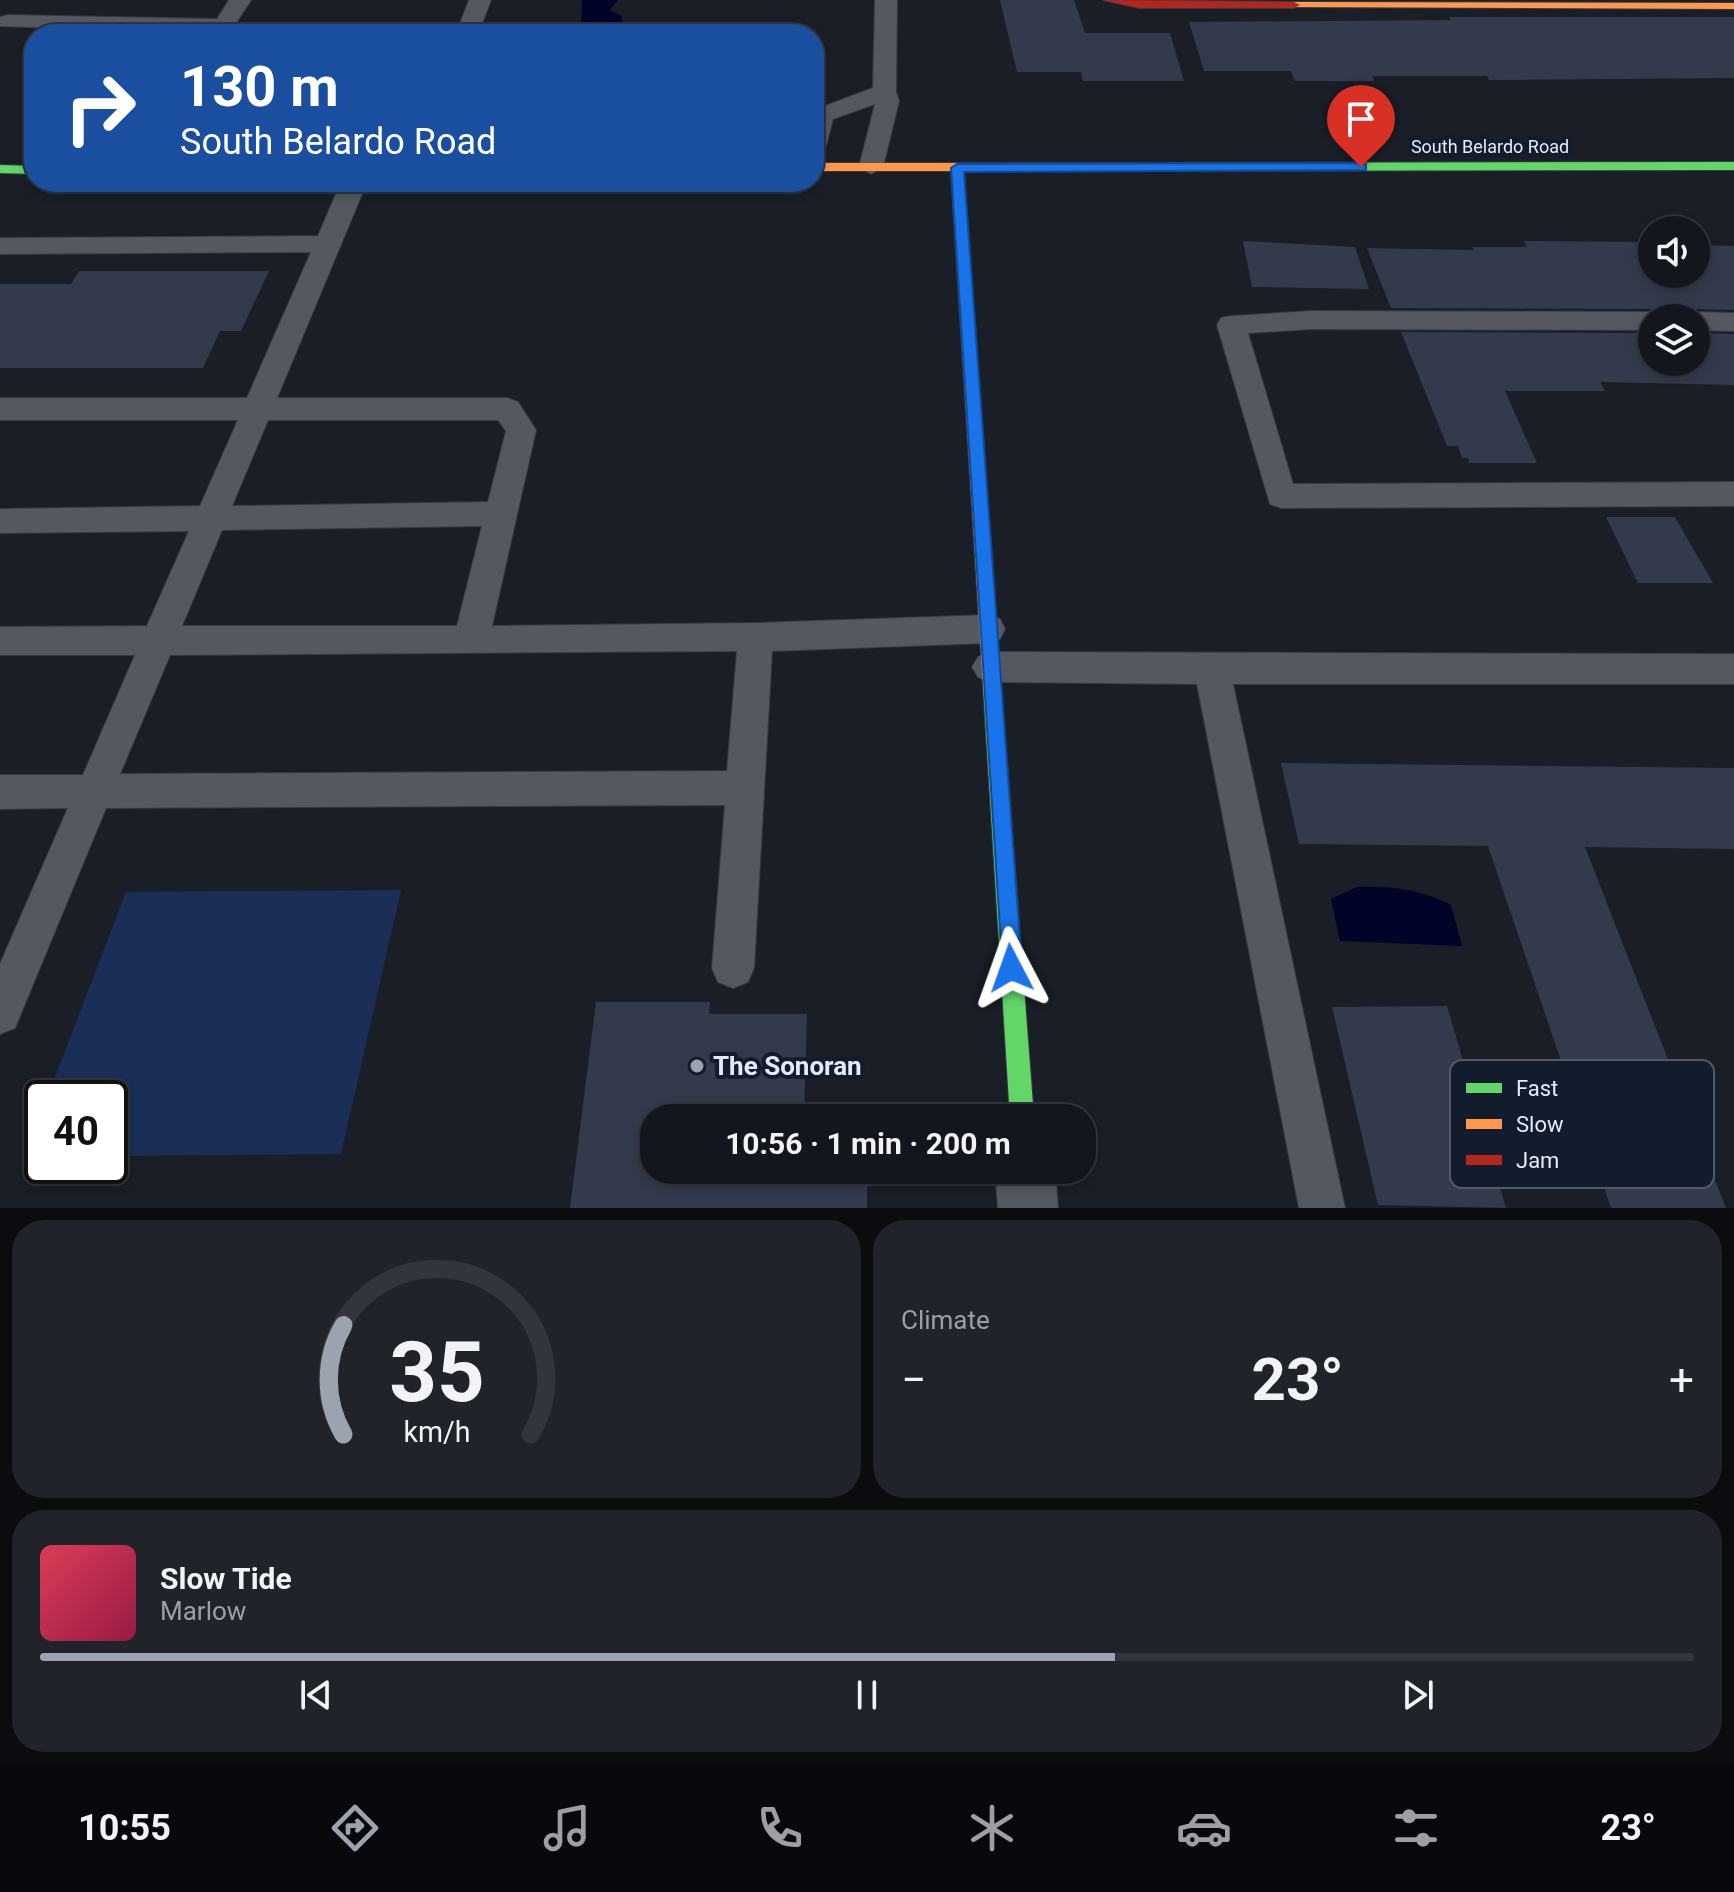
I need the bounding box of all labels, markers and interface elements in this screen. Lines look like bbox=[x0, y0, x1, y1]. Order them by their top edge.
text: 130 m bbox=[180, 54, 339, 120]
icon: right bbox=[48, 56, 152, 160]
pin bbox=[1327, 85, 1395, 167]
icon: arrive bbox=[1339, 97, 1383, 141]
text: South Belardo Road bbox=[180, 121, 496, 163]
street label: South Belardo Road bbox=[1411, 136, 1569, 157]
map controls bbox=[1638, 216, 1710, 376]
button: sound bbox=[1638, 216, 1710, 288]
button: layers bbox=[1638, 304, 1710, 376]
position arrow bbox=[969, 926, 1053, 1010]
place label: The Sonoran bbox=[713, 1051, 862, 1081]
marker: The Sonoran bbox=[688, 1057, 706, 1075]
legend bbox=[1450, 1060, 1714, 1188]
text: Fast bbox=[1516, 1076, 1558, 1101]
speed limit sign: 40 bbox=[24, 1080, 128, 1184]
text: Slow bbox=[1516, 1112, 1564, 1137]
text: 10:56 · 1 min · 200 m bbox=[725, 1126, 1011, 1161]
text: Jam bbox=[1516, 1148, 1559, 1173]
text: Climate bbox=[901, 1305, 990, 1335]
text: 35 bbox=[389, 1324, 484, 1421]
text: 23° bbox=[1251, 1344, 1344, 1415]
text: − bbox=[901, 1354, 926, 1406]
text: + bbox=[1669, 1354, 1694, 1406]
text: km/h bbox=[403, 1415, 470, 1449]
text: Slow Tide bbox=[160, 1561, 292, 1596]
text: Marlow bbox=[160, 1596, 246, 1626]
icon: previous bbox=[294, 1673, 338, 1717]
icon: pause bbox=[845, 1673, 889, 1717]
icon: next bbox=[1396, 1673, 1440, 1717]
icon: directions bbox=[327, 1800, 383, 1856]
icon: music bbox=[539, 1800, 595, 1856]
icon: phone bbox=[752, 1800, 808, 1856]
icon: climate bbox=[964, 1800, 1020, 1856]
icon: car bbox=[1176, 1800, 1232, 1856]
icon: filters bbox=[1388, 1800, 1444, 1856]
text: 10:55 bbox=[78, 1807, 171, 1849]
text: 23° bbox=[1601, 1807, 1656, 1849]

